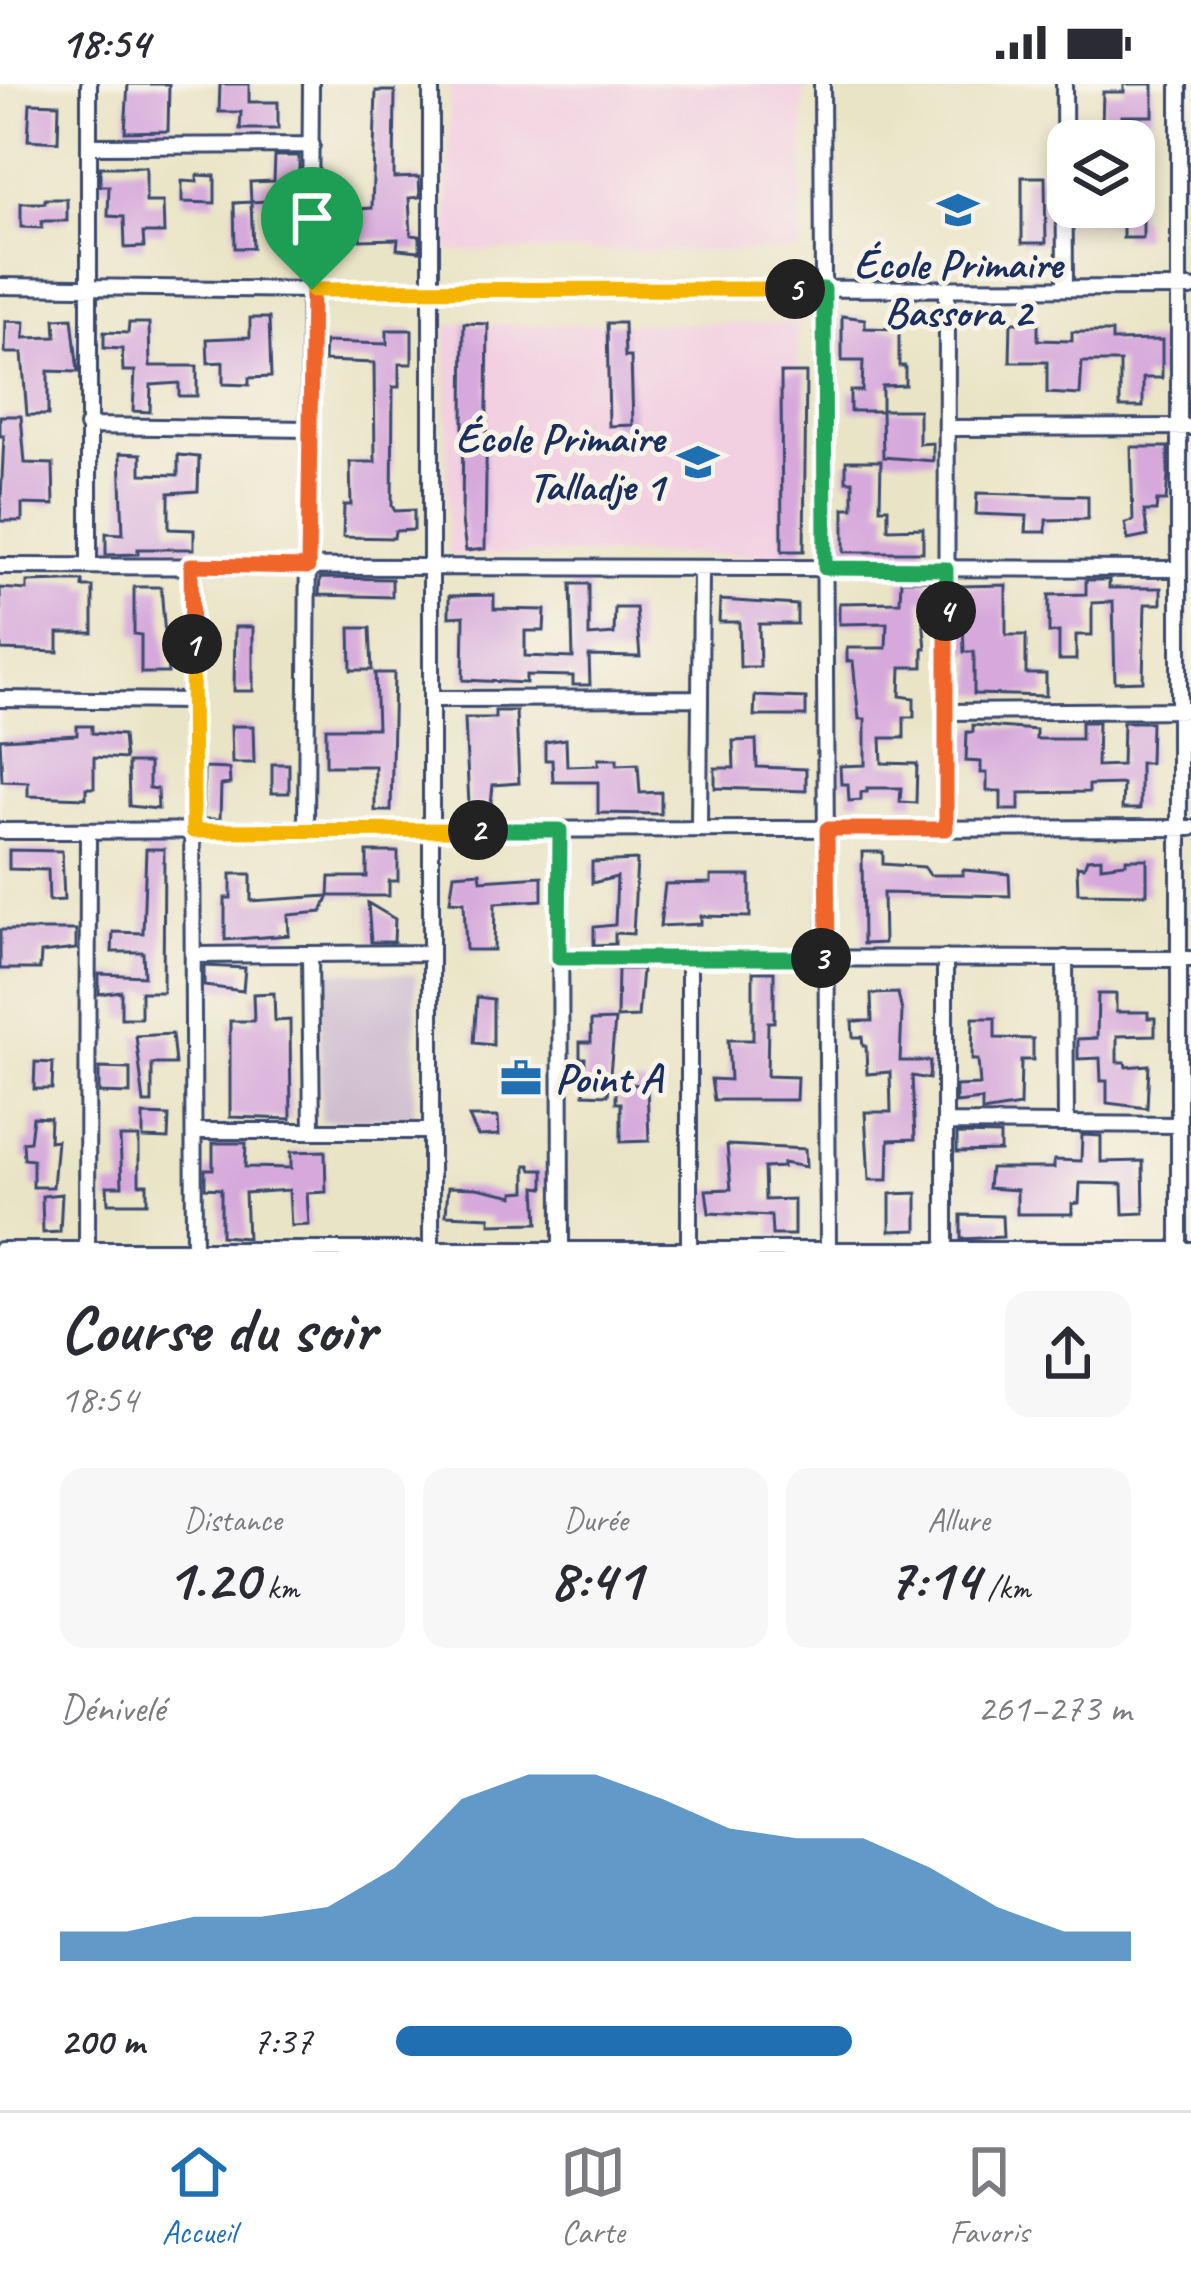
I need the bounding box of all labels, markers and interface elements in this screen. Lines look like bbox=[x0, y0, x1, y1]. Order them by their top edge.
text: 18:54 bbox=[60, 14, 149, 71]
map controls bbox=[1047, 120, 1155, 228]
button: layers bbox=[1047, 120, 1155, 228]
pin bbox=[261, 167, 363, 290]
icon: arrive bbox=[279, 185, 345, 251]
school or university icon: École Primaire Bassora 2 bbox=[935, 187, 981, 233]
place label: École Primaire Bassora 2 bbox=[854, 238, 1065, 339]
pin: 5 bbox=[765, 259, 825, 319]
text: 5 bbox=[788, 268, 802, 310]
place label: École Primaire Talladje 1 bbox=[456, 412, 668, 513]
school or university icon: École Primaire Talladje 1 bbox=[675, 439, 721, 485]
pin: 4 bbox=[916, 581, 976, 641]
text: 4 bbox=[939, 590, 953, 632]
pin: 1 bbox=[162, 614, 222, 674]
text: 1 bbox=[185, 623, 199, 665]
pin: 2 bbox=[448, 800, 508, 860]
text: 2 bbox=[471, 809, 485, 851]
pin: 3 bbox=[791, 928, 851, 988]
text: 3 bbox=[814, 937, 828, 979]
place label: Point A bbox=[555, 1052, 664, 1105]
office icon: Point A bbox=[498, 1055, 544, 1101]
text: Course du soir bbox=[60, 1288, 375, 1371]
button: share bbox=[1005, 1291, 1131, 1417]
text: 18:54 bbox=[60, 1375, 138, 1424]
text: Distance bbox=[183, 1499, 282, 1541]
text: Durée bbox=[563, 1499, 628, 1541]
text: Allure bbox=[927, 1499, 990, 1541]
text: 1.20 bbox=[166, 1541, 259, 1617]
text: 8:41 bbox=[549, 1541, 642, 1617]
text: 7:14 bbox=[887, 1541, 979, 1617]
text: km bbox=[259, 1567, 299, 1609]
text: /km bbox=[979, 1567, 1030, 1609]
text: Dénivelé bbox=[60, 1684, 165, 1733]
text: 261–273 m bbox=[977, 1684, 1131, 1733]
text: 200 m bbox=[60, 2017, 144, 2066]
text: 7:37 bbox=[252, 2017, 312, 2066]
tab: Accueil bbox=[162, 2139, 236, 2253]
tab: Carte bbox=[560, 2139, 626, 2253]
tab: Favoris bbox=[950, 2139, 1029, 2253]

